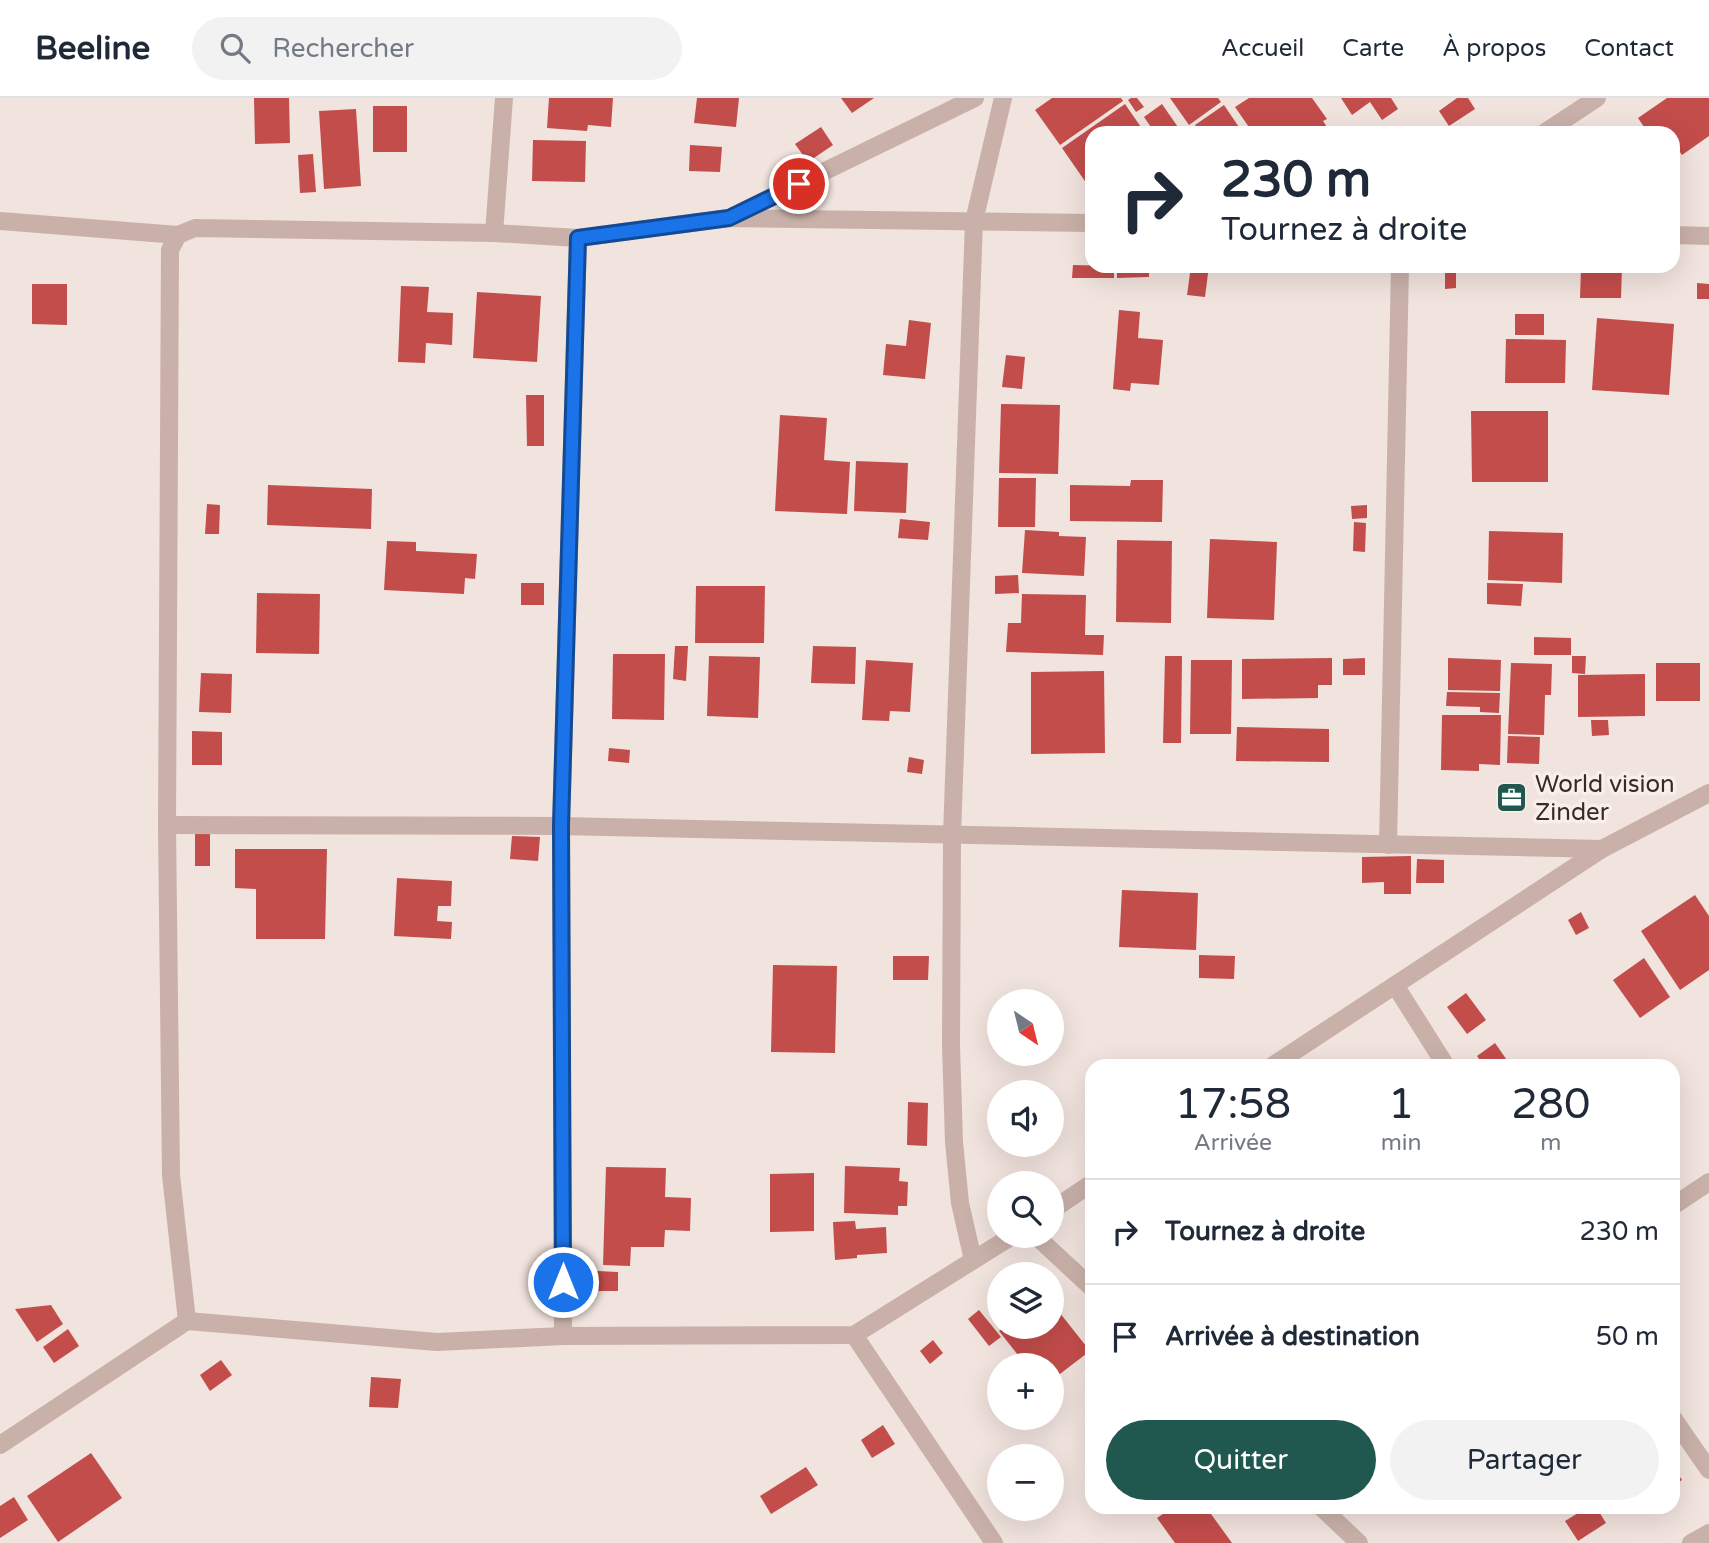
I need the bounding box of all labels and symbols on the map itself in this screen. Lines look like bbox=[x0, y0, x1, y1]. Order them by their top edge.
pin bbox=[769, 154, 829, 214]
place label: World vision Zinder bbox=[1535, 770, 1675, 827]
office icon: World vision Zinder bbox=[1495, 781, 1529, 815]
north arrow bbox=[987, 989, 1064, 1066]
position arrow bbox=[526, 1245, 600, 1319]

